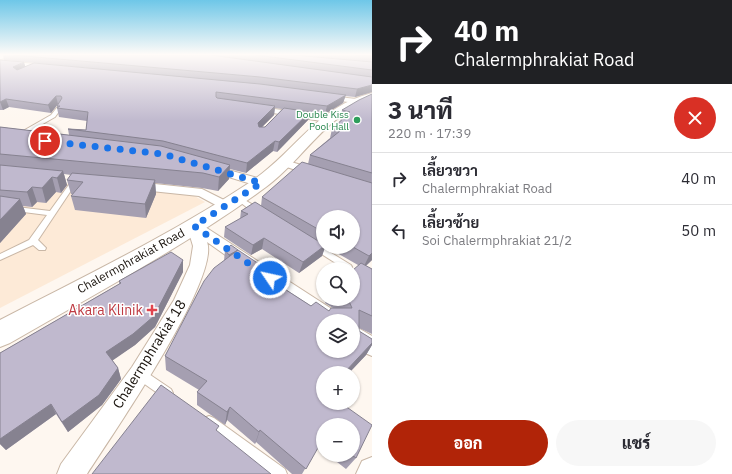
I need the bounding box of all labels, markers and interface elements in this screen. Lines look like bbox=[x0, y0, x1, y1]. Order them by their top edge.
text: 40 m bbox=[454, 12, 519, 49]
icon: right bbox=[388, 16, 440, 68]
text: Chalermphrakiat Road bbox=[454, 48, 634, 71]
text: 3 นาที bbox=[388, 94, 453, 126]
button: close bbox=[674, 97, 716, 139]
place label: Double Kiss Pool Hall bbox=[296, 108, 349, 133]
marker: Double Kiss Pool Hall bbox=[352, 115, 362, 125]
pin bbox=[28, 124, 62, 158]
text: 220 m · 17:39 bbox=[388, 125, 471, 142]
icon: arrive bbox=[34, 130, 56, 152]
text: เลี้ยวขวา bbox=[422, 161, 478, 180]
icon: right bbox=[388, 168, 410, 190]
text: 40 m bbox=[681, 169, 716, 188]
text: Chalermphrakiat Road bbox=[422, 180, 552, 197]
map controls bbox=[316, 210, 360, 462]
button: sound bbox=[316, 210, 360, 254]
text: เลี้ยวซ้าย bbox=[422, 213, 479, 232]
icon: left bbox=[388, 220, 410, 242]
text: 50 m bbox=[681, 221, 716, 240]
street label: Chalermphrakiat Road bbox=[75, 225, 187, 296]
text: Soi Chalermphrakiat 21/2 bbox=[422, 232, 572, 249]
position arrow bbox=[249, 257, 291, 299]
button: search bbox=[316, 262, 360, 306]
street label: Chalermphrakiat 18 bbox=[108, 296, 190, 412]
place label: Akara Klinik bbox=[68, 301, 144, 319]
marker: Akara Klinik bbox=[146, 304, 158, 316]
button: layers bbox=[316, 314, 360, 358]
button: + bbox=[316, 366, 360, 410]
button: − bbox=[316, 418, 360, 462]
button: ออก bbox=[388, 420, 548, 466]
button: แชร์ bbox=[556, 420, 716, 466]

